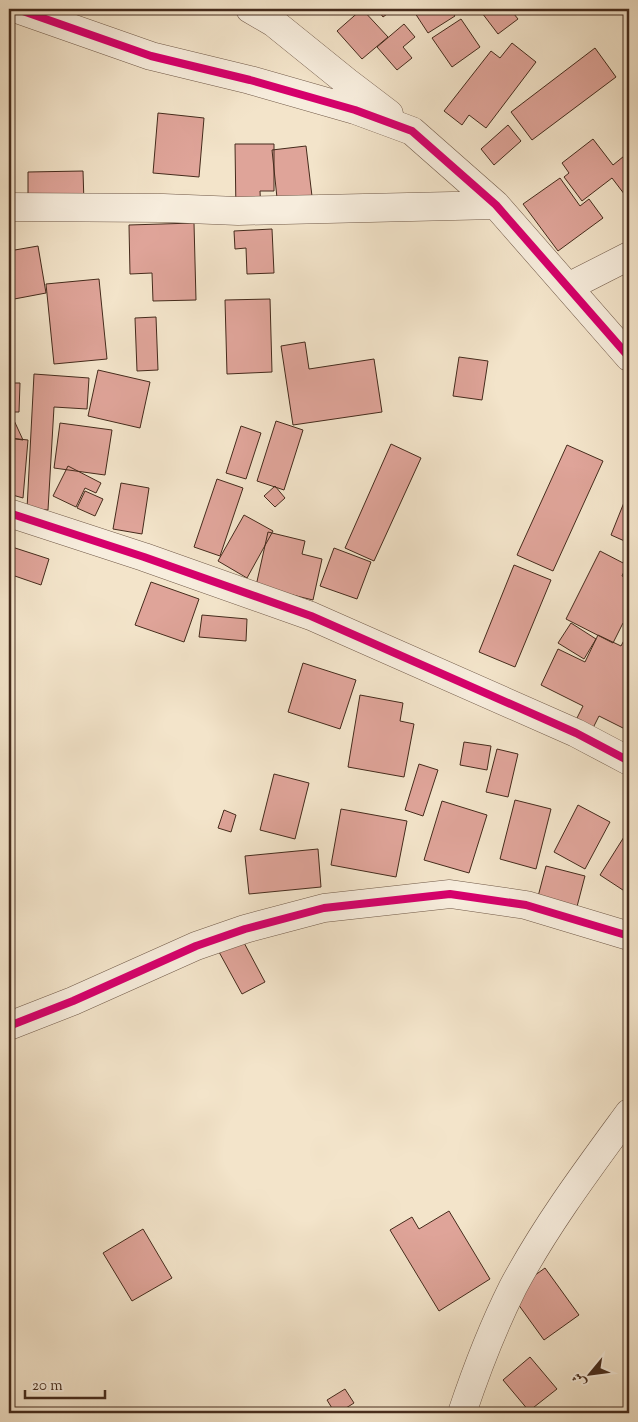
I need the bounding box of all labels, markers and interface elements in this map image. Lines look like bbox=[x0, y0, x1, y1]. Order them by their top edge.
north arrow bbox=[566, 1350, 616, 1400]
scale bar bbox=[25, 1367, 105, 1399]
text: ش bbox=[568, 1368, 592, 1390]
text: 20 m bbox=[32, 1376, 63, 1397]

